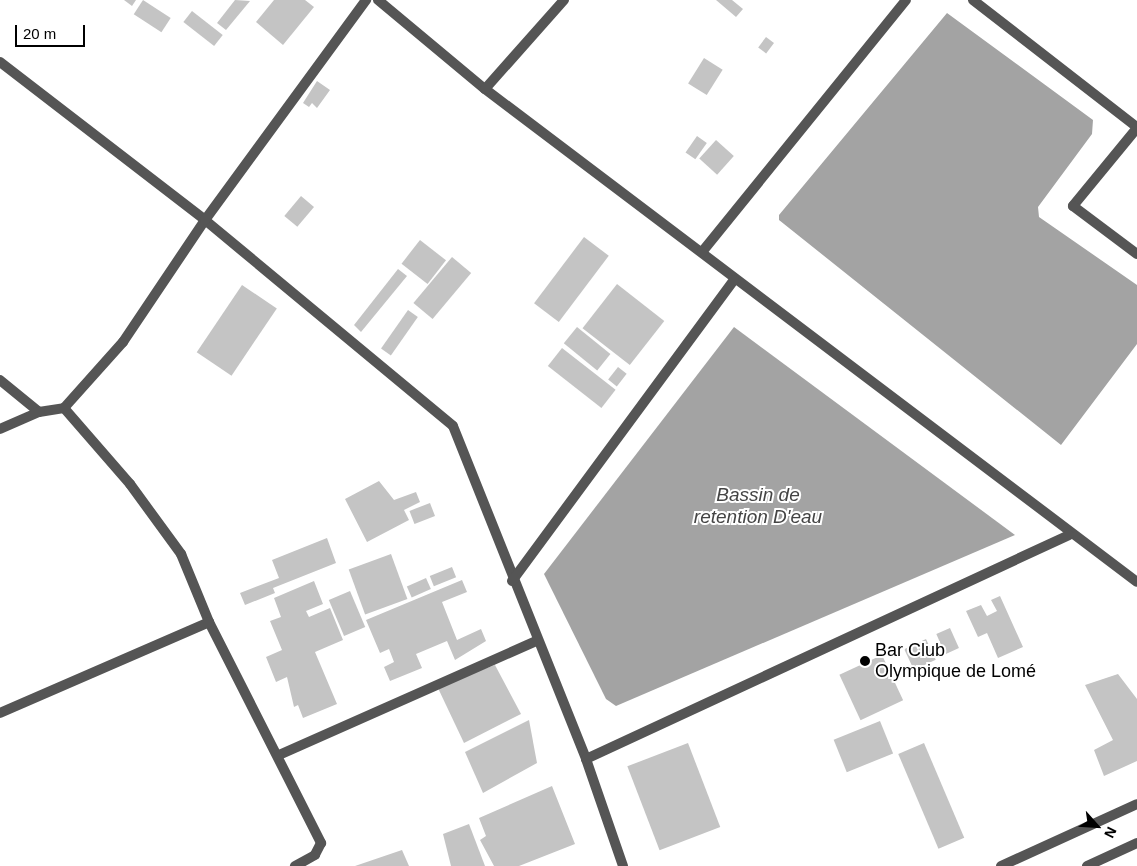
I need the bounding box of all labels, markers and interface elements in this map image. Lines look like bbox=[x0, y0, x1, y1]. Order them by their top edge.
scale bar bbox=[18, 15, 88, 47]
text: 20 m bbox=[23, 25, 56, 42]
water label: Bassin de retention D'eau bbox=[694, 484, 822, 528]
place label: Bar Club Olympique de Lomé bbox=[875, 640, 1036, 682]
marker: Bar Club Olympique de Lomé bbox=[859, 655, 871, 667]
north arrow bbox=[1072, 801, 1122, 851]
text: N bbox=[1101, 825, 1120, 841]

